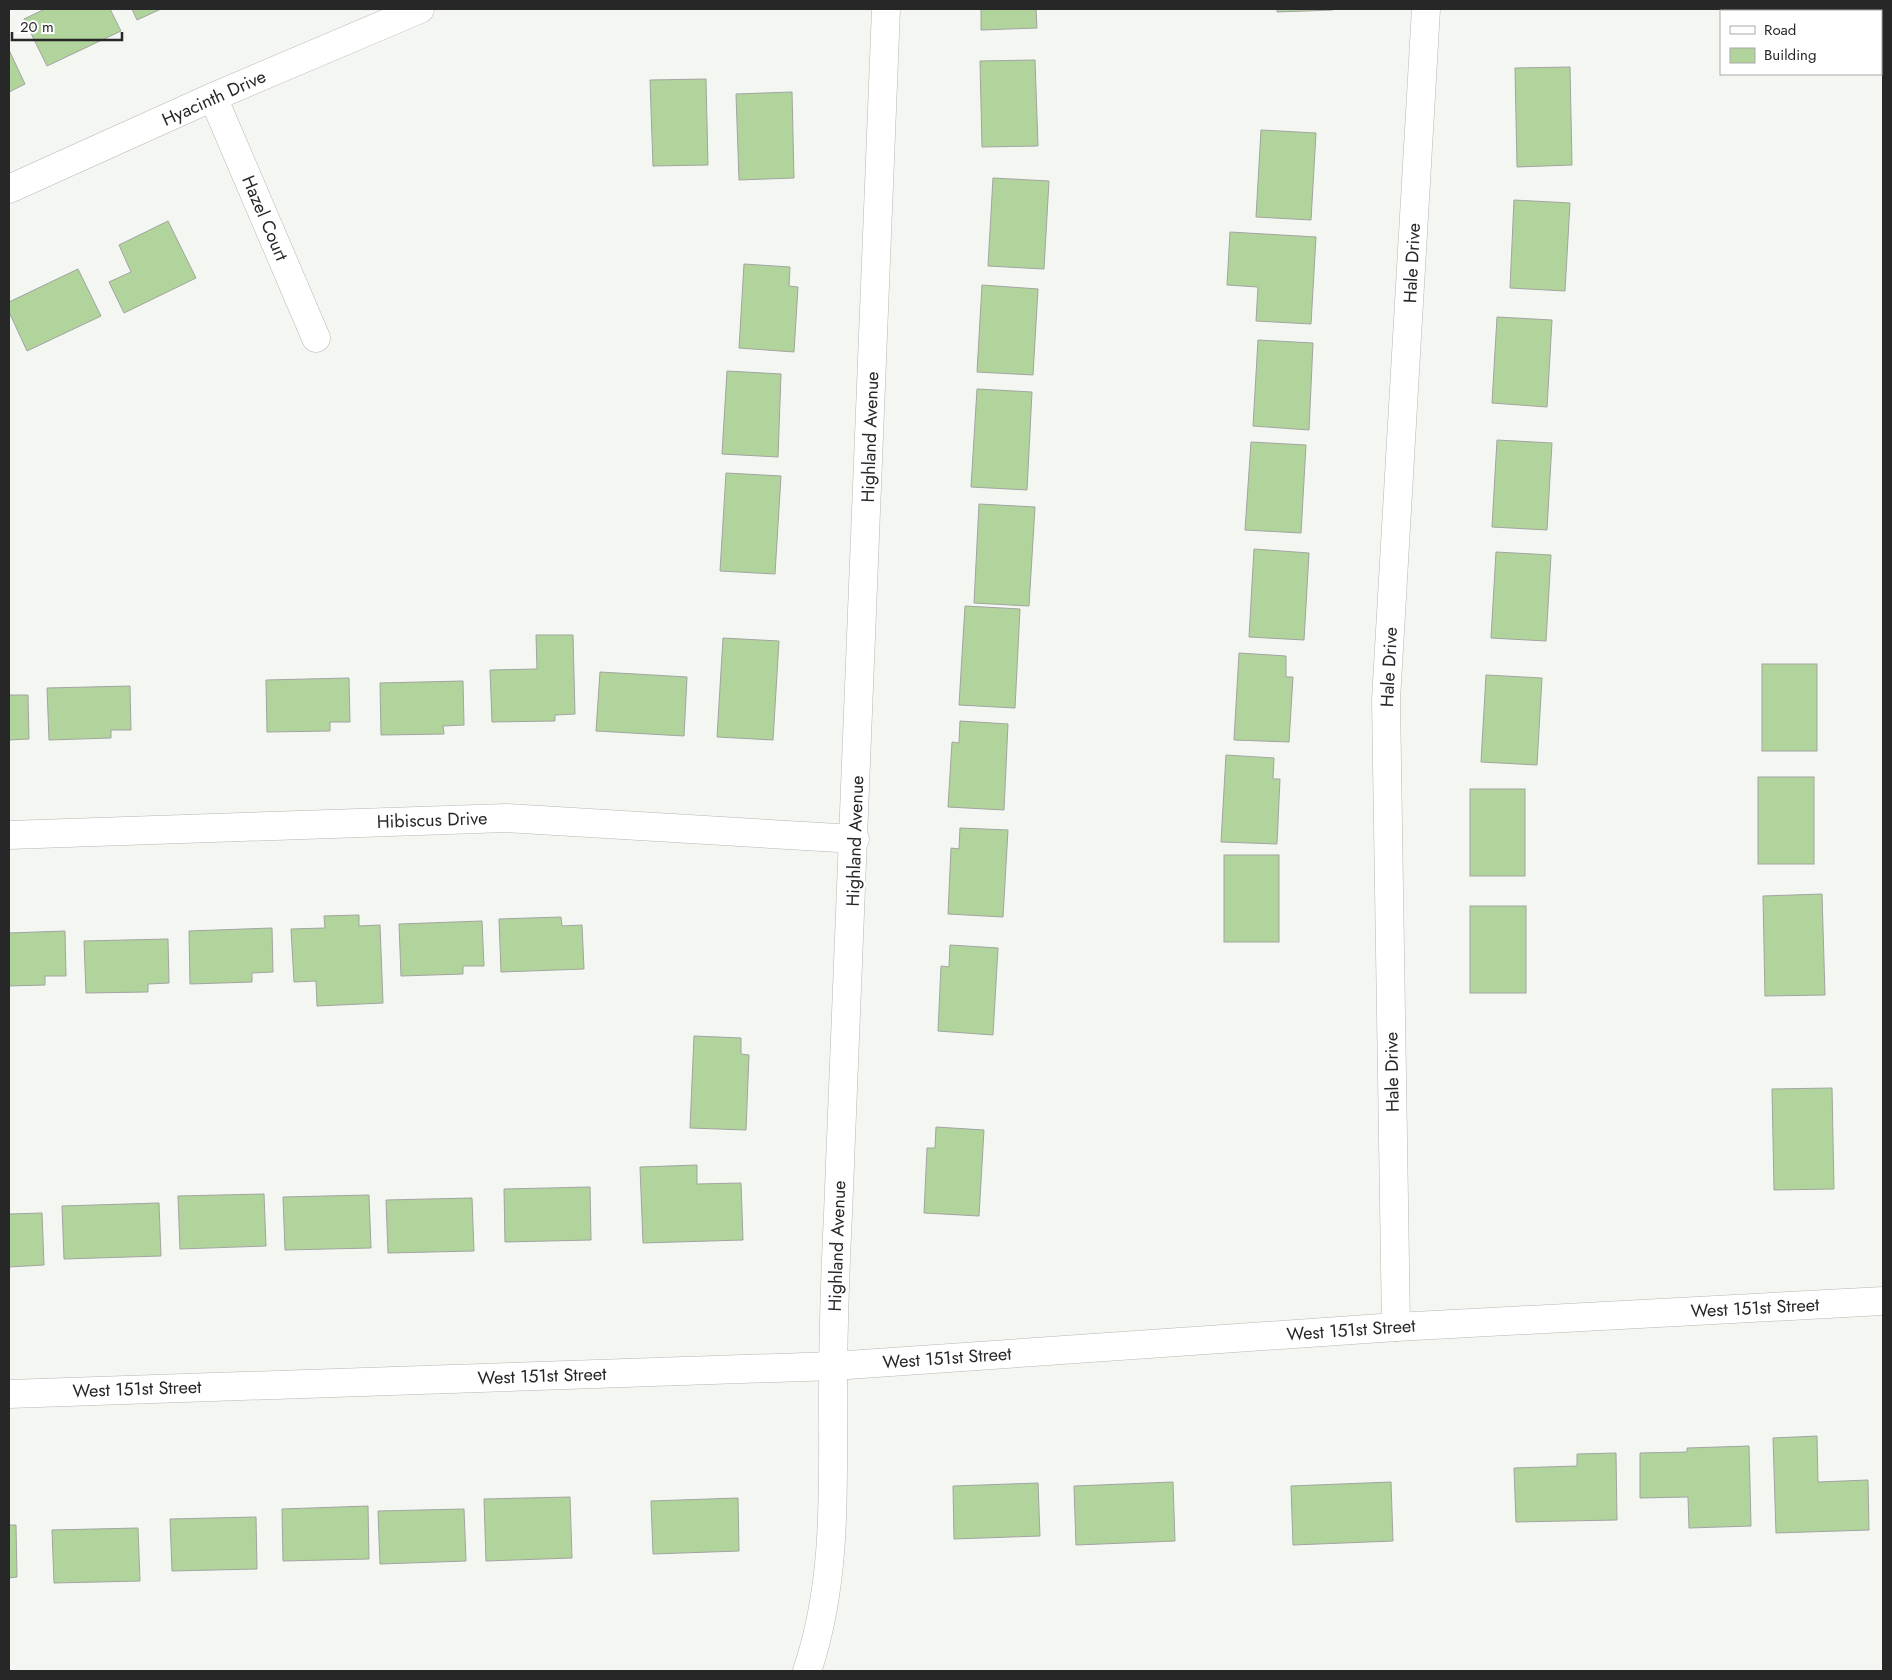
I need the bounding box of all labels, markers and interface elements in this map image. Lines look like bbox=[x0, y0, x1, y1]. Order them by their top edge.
scale bar bbox=[12, 10, 122, 42]
legend bbox=[1720, 10, 1882, 75]
text: 20 m bbox=[20, 16, 54, 38]
text: Road bbox=[1764, 19, 1796, 41]
text: Building bbox=[1764, 44, 1816, 66]
street label: Hyacinth Drive bbox=[158, 63, 270, 133]
street label: Hazel Court bbox=[235, 171, 295, 265]
street label: Hale Drive bbox=[1397, 222, 1427, 304]
street label: Highland Avenue bbox=[855, 371, 885, 503]
street label: Hale Drive bbox=[1374, 626, 1404, 708]
street label: Highland Avenue bbox=[840, 775, 870, 907]
street label: Hibiscus Drive bbox=[376, 805, 488, 835]
street label: Hale Drive bbox=[1378, 1032, 1406, 1112]
street label: Highland Avenue bbox=[822, 1180, 852, 1312]
street label: West 151st Street bbox=[1690, 1292, 1821, 1324]
street label: West 151st Street bbox=[1286, 1312, 1417, 1347]
street label: West 151st Street bbox=[882, 1340, 1013, 1375]
street label: West 151st Street bbox=[477, 1361, 608, 1391]
street label: West 151st Street bbox=[72, 1374, 203, 1404]

